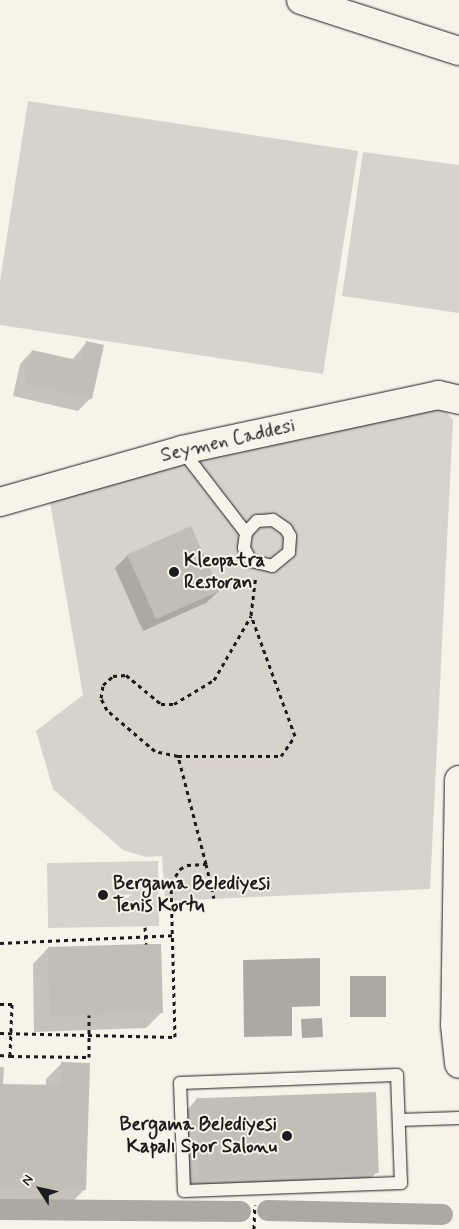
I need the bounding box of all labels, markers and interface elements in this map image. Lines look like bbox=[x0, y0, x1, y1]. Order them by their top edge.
street label: Seymen Caddesi bbox=[158, 414, 298, 468]
place label: Kleopatra Restoran bbox=[184, 550, 265, 594]
marker: Kleopatra Restoran bbox=[168, 566, 180, 578]
place label: Bergama Belediyesi Tenis Kortu bbox=[113, 873, 273, 917]
marker: Bergama Belediyesi Tenis Kortu bbox=[97, 889, 109, 901]
place label: Bergama Belediyesi Kapalı Spor Salonu bbox=[117, 1114, 277, 1158]
marker: Bergama Belediyesi Kapalı Spor Salonu bbox=[281, 1130, 293, 1142]
north arrow bbox=[15, 1164, 65, 1214]
text: N bbox=[18, 1171, 38, 1189]

